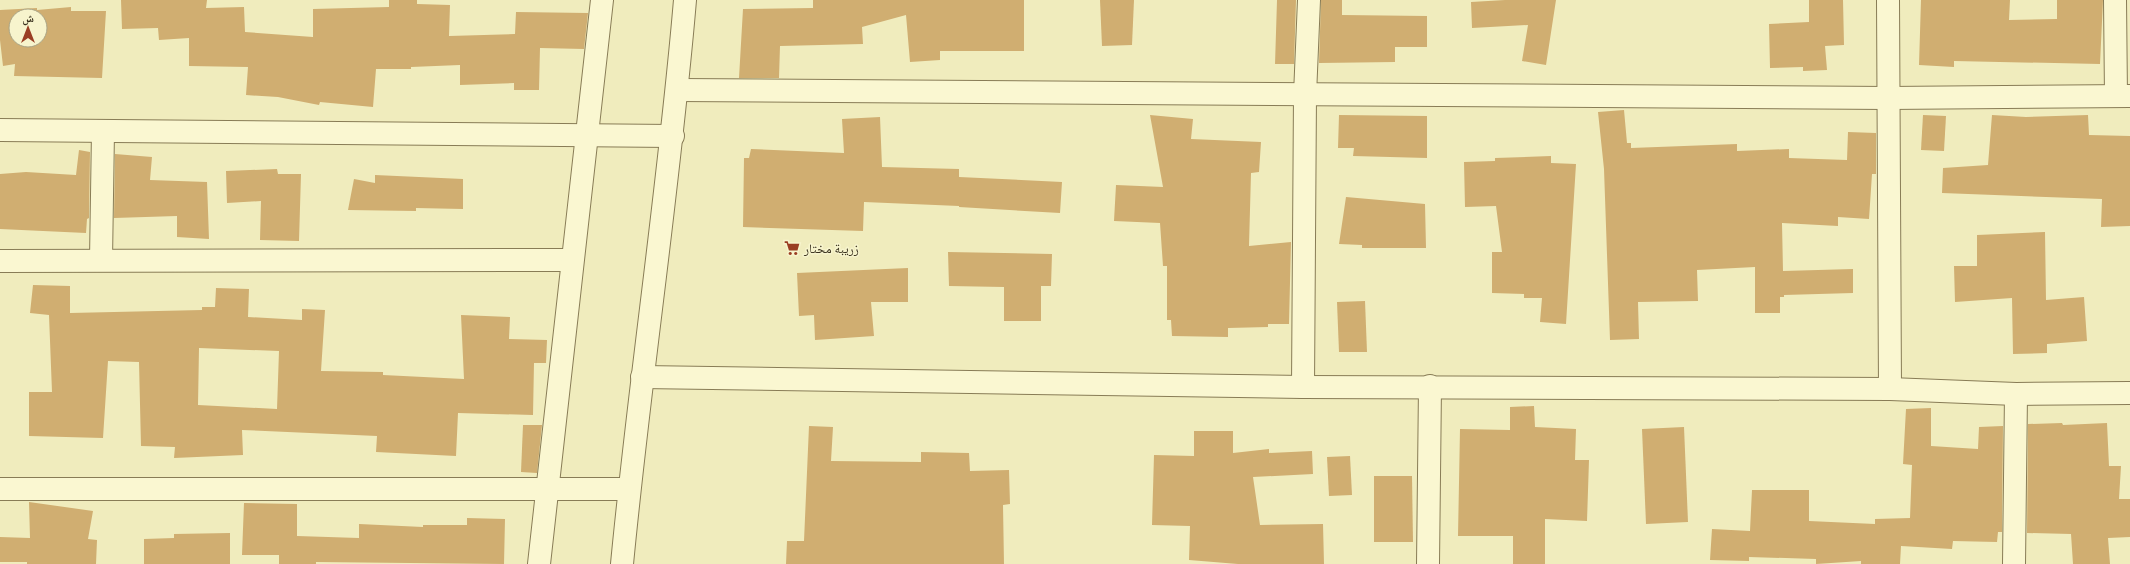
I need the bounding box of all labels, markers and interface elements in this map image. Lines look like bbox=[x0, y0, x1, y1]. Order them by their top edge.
north arrow bbox=[8, 8, 48, 48]
text: ش bbox=[22, 11, 34, 26]
supermarket icon: زريبة مختار bbox=[783, 239, 801, 257]
place label: زريبة مختار bbox=[803, 240, 859, 257]

